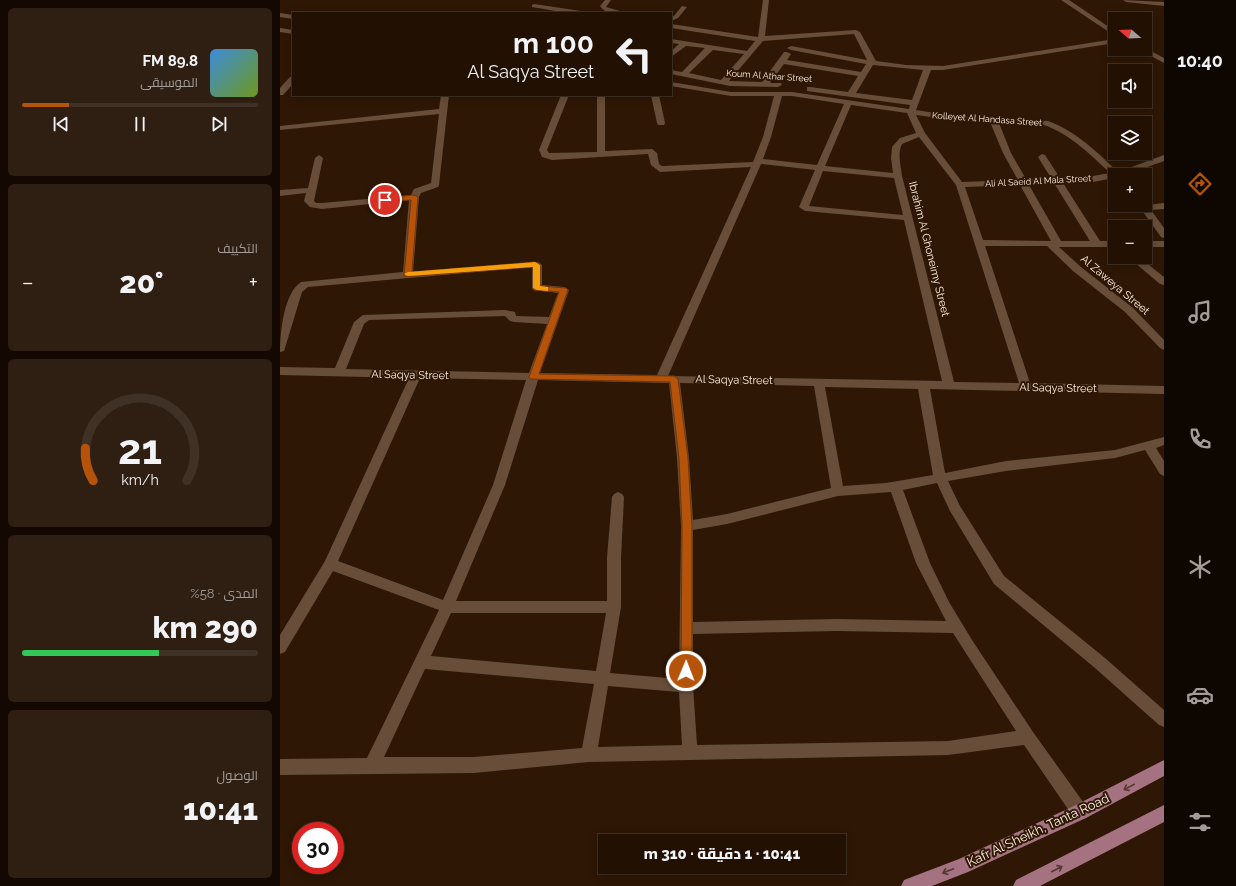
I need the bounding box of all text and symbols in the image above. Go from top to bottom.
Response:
north arrow [1108,12,1152,56]
map controls [1108,12,1152,264]
text: 100 m [513,27,594,60]
icon: left [608,28,660,80]
text: 10:40 [1177,50,1223,71]
text: 89.8 FM [142,52,198,70]
text: Al Saqya Street [467,61,594,82]
button: sound [1108,64,1152,108]
street label: Koum Al Athar Street [726,68,812,84]
text: الموسيقى [140,75,198,90]
street label: Kolleyet Al Handasa Street [932,110,1042,128]
icon: previous [50,113,72,135]
icon: pause [129,113,151,135]
icon: next [208,113,230,135]
button: layers [1108,116,1152,160]
button: + [1108,168,1152,212]
icon: directions [1186,170,1214,198]
street label: Ali Al Saeid Al Mala Street [985,173,1091,189]
street label: Ibrahim Al Ghoneimy Street [906,180,952,318]
pin [368,183,402,217]
icon: arrive [374,189,396,211]
button: − [1108,220,1152,264]
text: التكييف [217,241,258,256]
street label: Al Zaweya Street [1078,252,1152,318]
text: 20° [119,265,163,300]
text: − [22,269,34,295]
text: + [249,269,258,295]
icon: music [1186,298,1214,326]
street label: Al Saqya Street [371,368,449,382]
street label: Al Saqya Street [695,373,773,387]
street label: Al Saqya Street [1019,381,1097,395]
text: 21 [118,425,162,474]
icon: phone [1186,425,1214,453]
text: km/h [121,472,159,488]
icon: climate [1186,553,1214,581]
text: المدى · 58% [190,586,258,601]
text: 290 km [152,610,258,645]
position arrow [665,650,707,692]
icon: car [1186,681,1214,709]
text: الوصول [217,768,258,783]
one-way arrow [1124,783,1136,791]
street label: Kafr Al Sheikh, Tanta Road [964,790,1112,870]
text: 10:41 [183,792,258,827]
icon: filters [1186,808,1214,836]
speed limit sign: 30 [292,822,344,874]
text: 10:41 · 1 دقيقة · 310 m [644,845,800,863]
one-way arrow [1051,864,1063,872]
one-way arrow [943,868,955,876]

